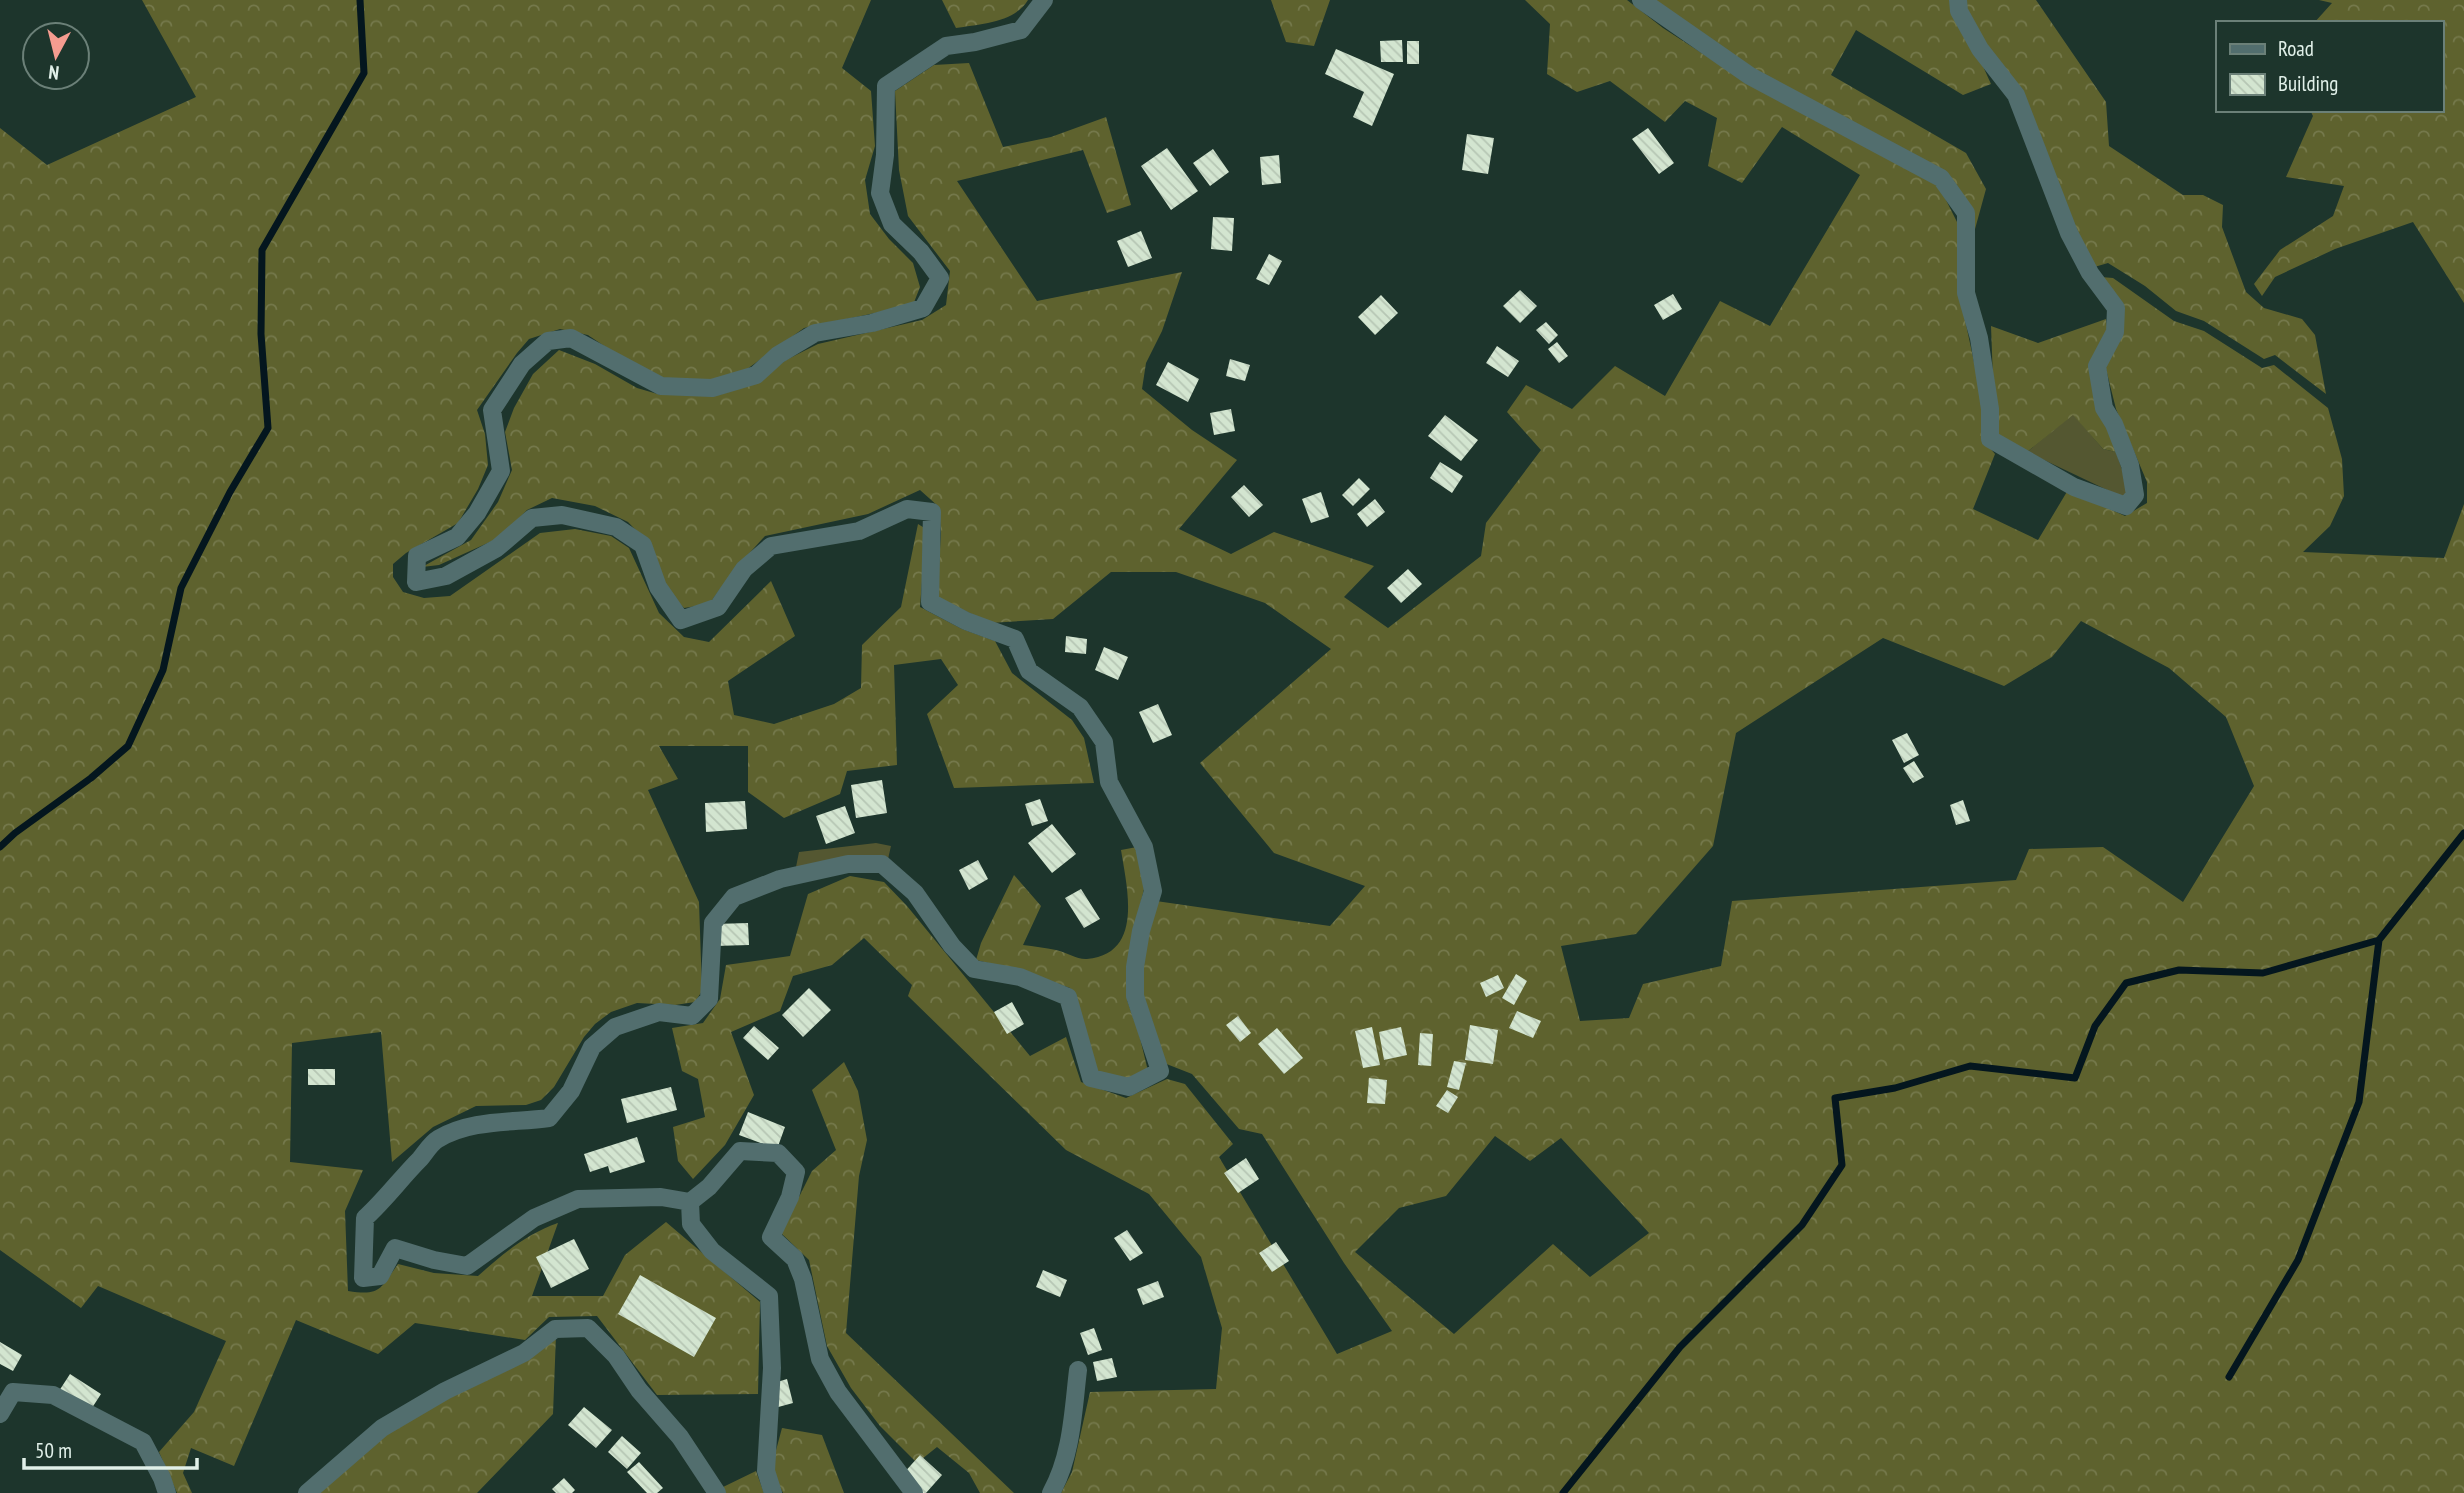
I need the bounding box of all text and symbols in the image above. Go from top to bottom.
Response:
north arrow [21,21,91,91]
legend [2216,21,2443,112]
text: Road [2278,35,2314,62]
text: N [47,60,60,85]
text: Building [2278,70,2338,97]
scale bar [24,1426,198,1470]
text: 50 m [35,1437,72,1464]

